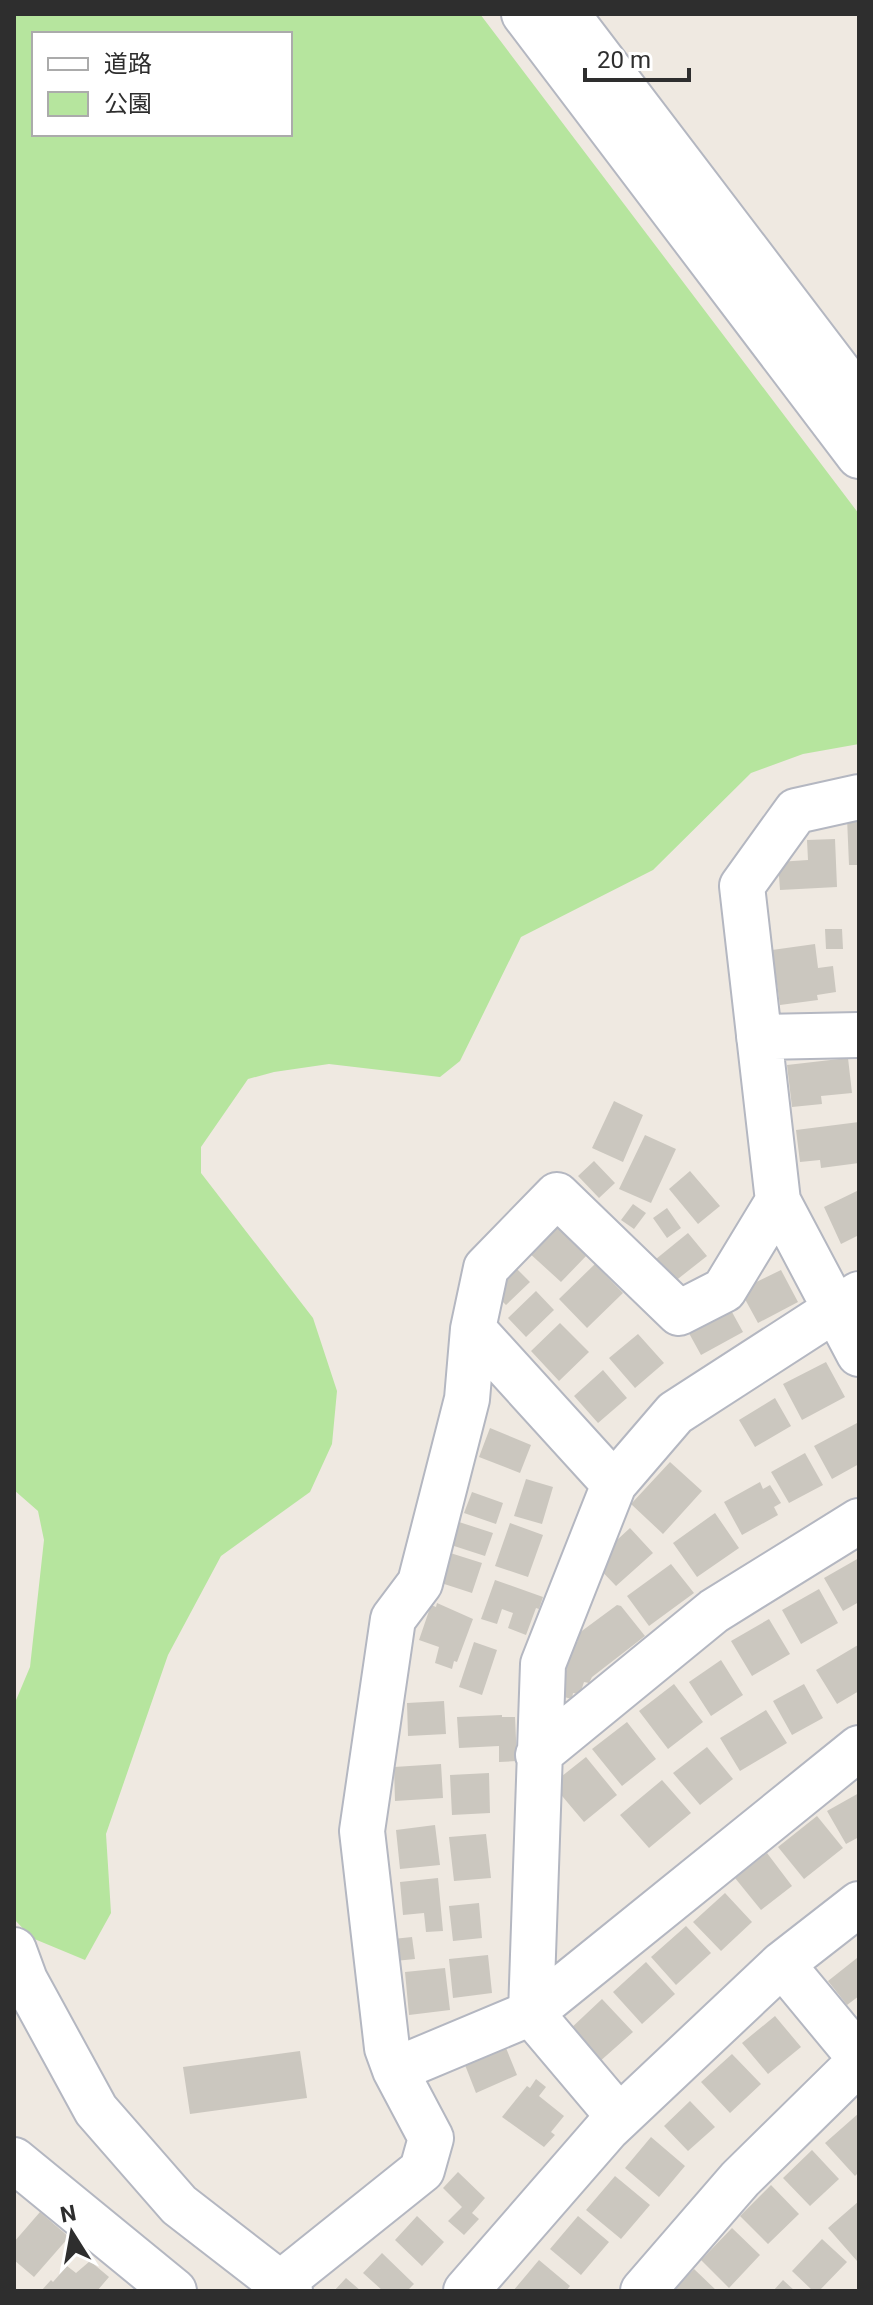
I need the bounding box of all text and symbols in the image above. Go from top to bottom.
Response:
legend [32,32,292,136]
scale bar [585,32,689,82]
text: 20 m [597,46,651,74]
text: 道路 [104,50,152,78]
text: 公園 [104,90,152,118]
north arrow [32,2193,112,2273]
text: N [58,2200,78,2228]

